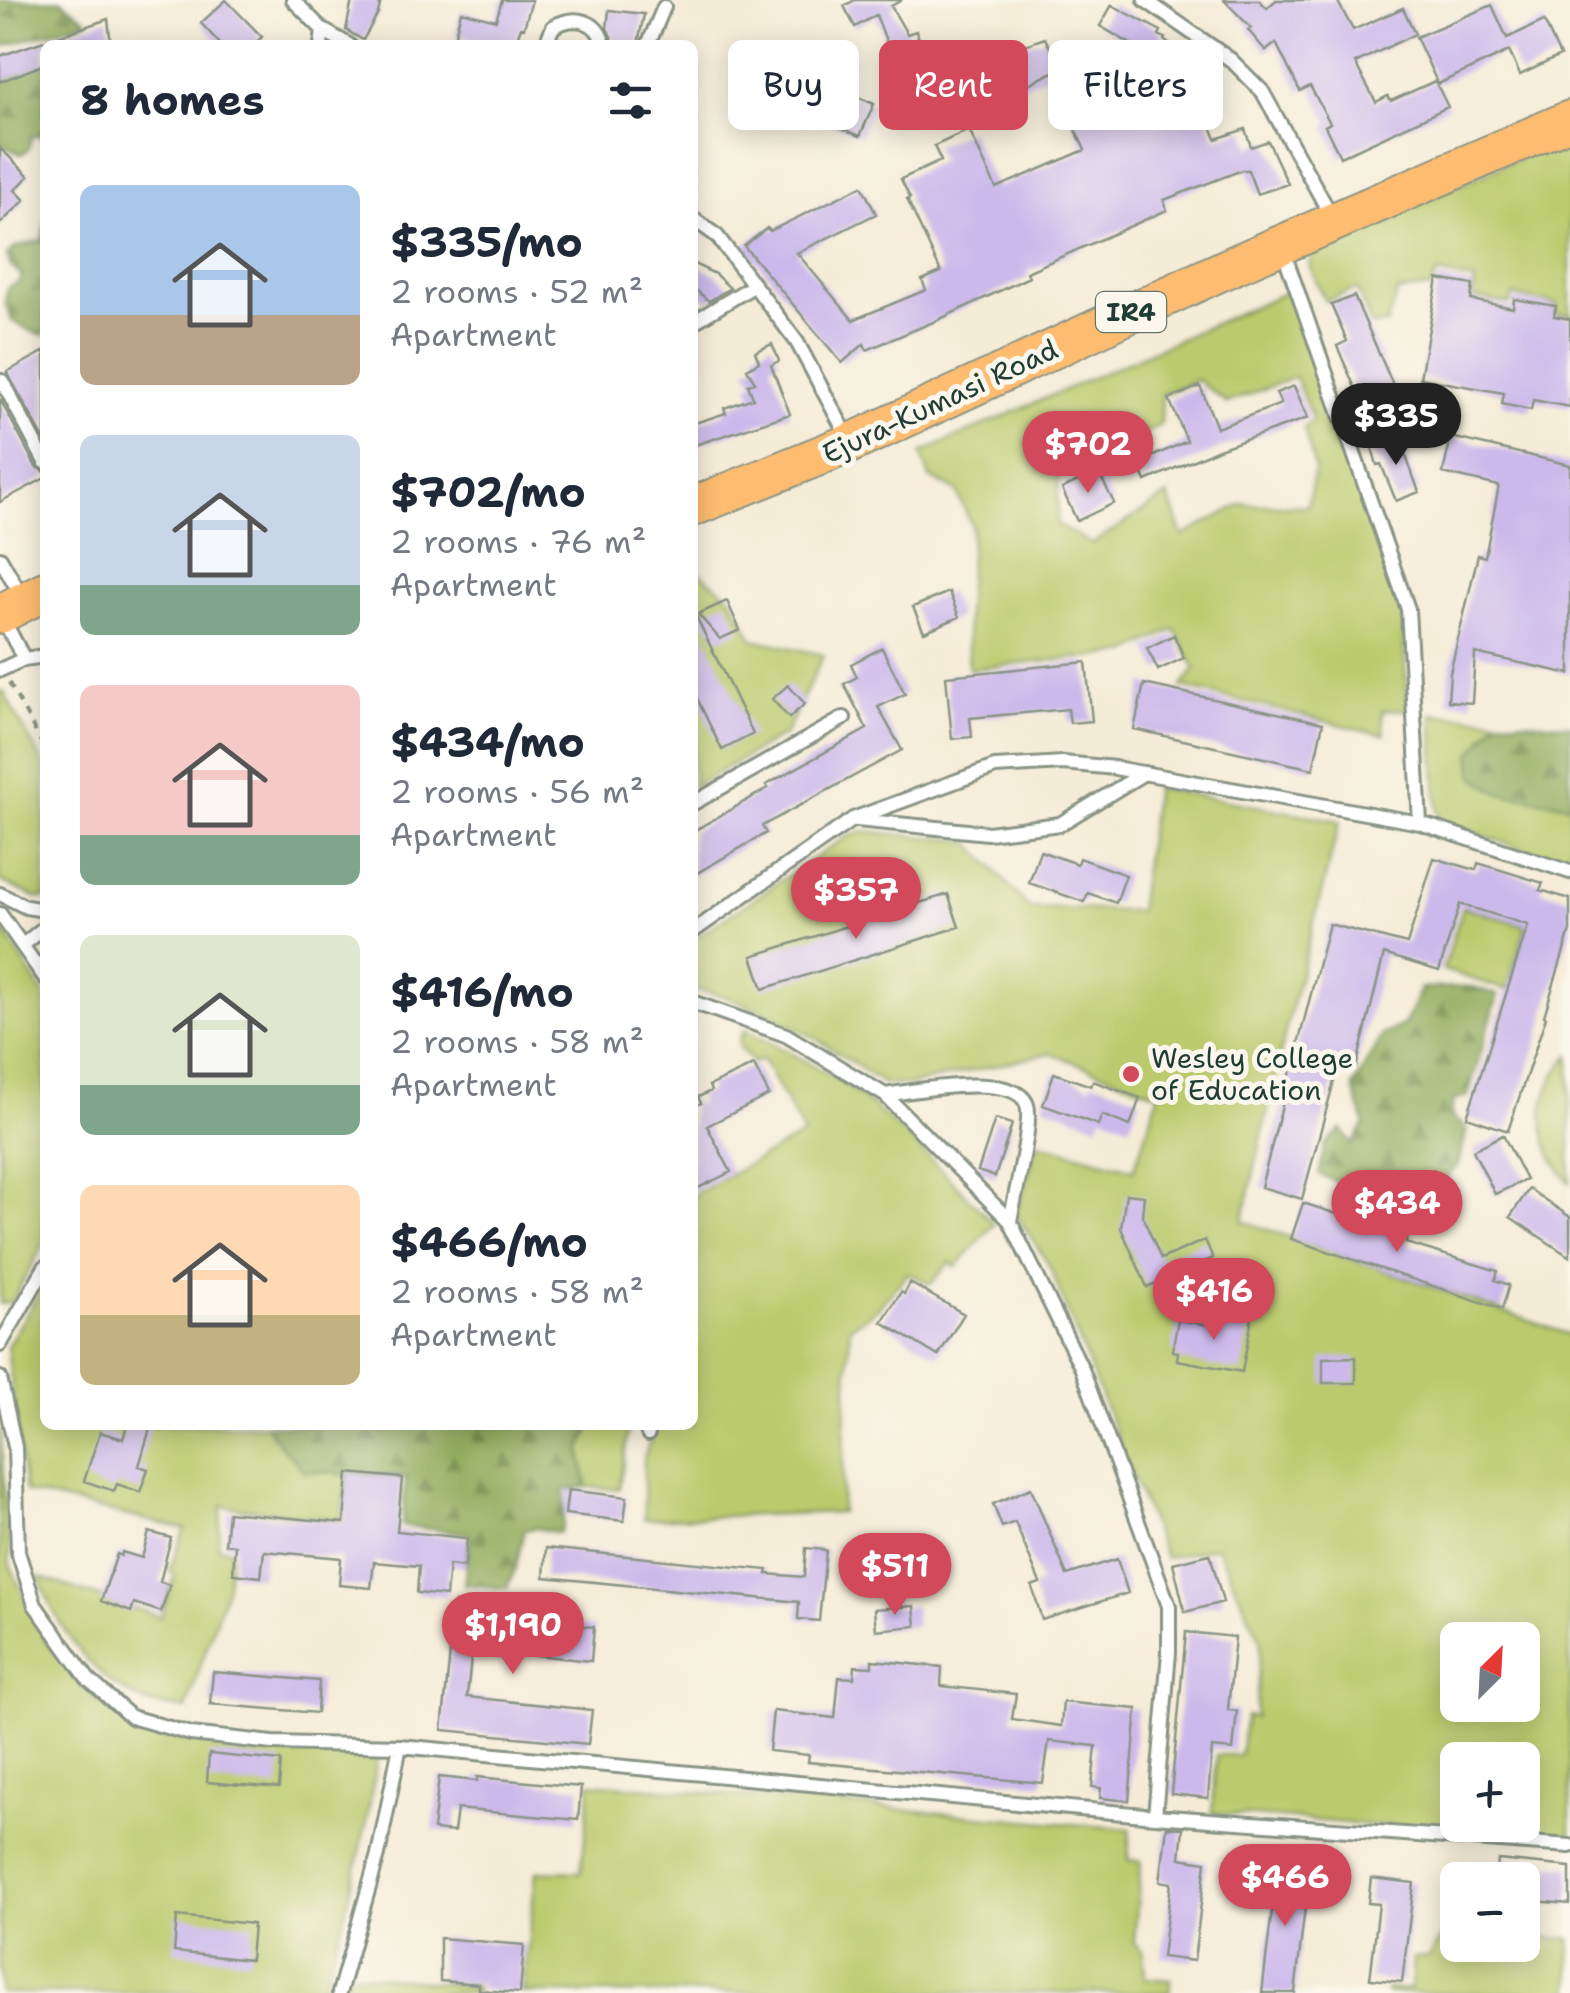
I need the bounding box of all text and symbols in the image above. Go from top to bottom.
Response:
chip: Buy [728,40,859,130]
chip: Rent [879,40,1028,130]
chip: Filters [1048,40,1223,130]
text: 8 homes [80,72,265,128]
icon: filters [603,73,658,128]
text: $335/mo [390,214,583,270]
icon: home [160,225,280,345]
text: 2 rooms · 52 m² [390,270,643,313]
road number: IR4 [1096,292,1166,332]
text: Apartment [390,313,557,356]
street label: Ejura-Kumasi Road [816,330,1064,472]
pin: $335 [1337,383,1455,468]
text: $335 [1353,394,1439,437]
pin: $702 [1029,411,1147,496]
text: $702 [1044,422,1132,465]
text: $702/mo [390,464,586,520]
icon: home [160,475,280,595]
text: 2 rooms · 76 m² [390,520,646,563]
text: Apartment [390,563,557,606]
text: $434/mo [390,714,585,770]
icon: home [160,725,280,845]
text: 2 rooms · 56 m² [390,770,644,813]
text: Apartment [390,813,557,856]
pin: $357 [797,857,915,942]
text: $357 [813,868,899,911]
text: $416/mo [390,964,574,1020]
icon: home [160,975,280,1095]
text: 2 rooms · 58 m² [390,1020,644,1063]
place label: Wesley College of Education [1151,1039,1353,1109]
text: Apartment [390,1063,557,1106]
marker: Wesley College of Education [1120,1063,1142,1085]
pin: $434 [1338,1170,1456,1255]
text: $434 [1353,1181,1441,1224]
text: $466/mo [390,1214,588,1270]
icon: home [160,1225,280,1345]
pin: $416 [1155,1258,1273,1343]
text: $416 [1175,1269,1253,1312]
text: 2 rooms · 58 m² [390,1270,644,1313]
text: Apartment [390,1313,557,1356]
pin: $511 [836,1533,954,1618]
text: $511 [860,1544,930,1587]
pin: $1,190 [432,1592,594,1677]
text: $1,190 [464,1603,562,1646]
north arrow [1440,1622,1540,1722]
map controls [1440,1622,1540,1962]
button: + [1440,1742,1540,1842]
pin: $466 [1226,1844,1344,1929]
text: $466 [1240,1855,1330,1898]
button: − [1440,1862,1540,1962]

